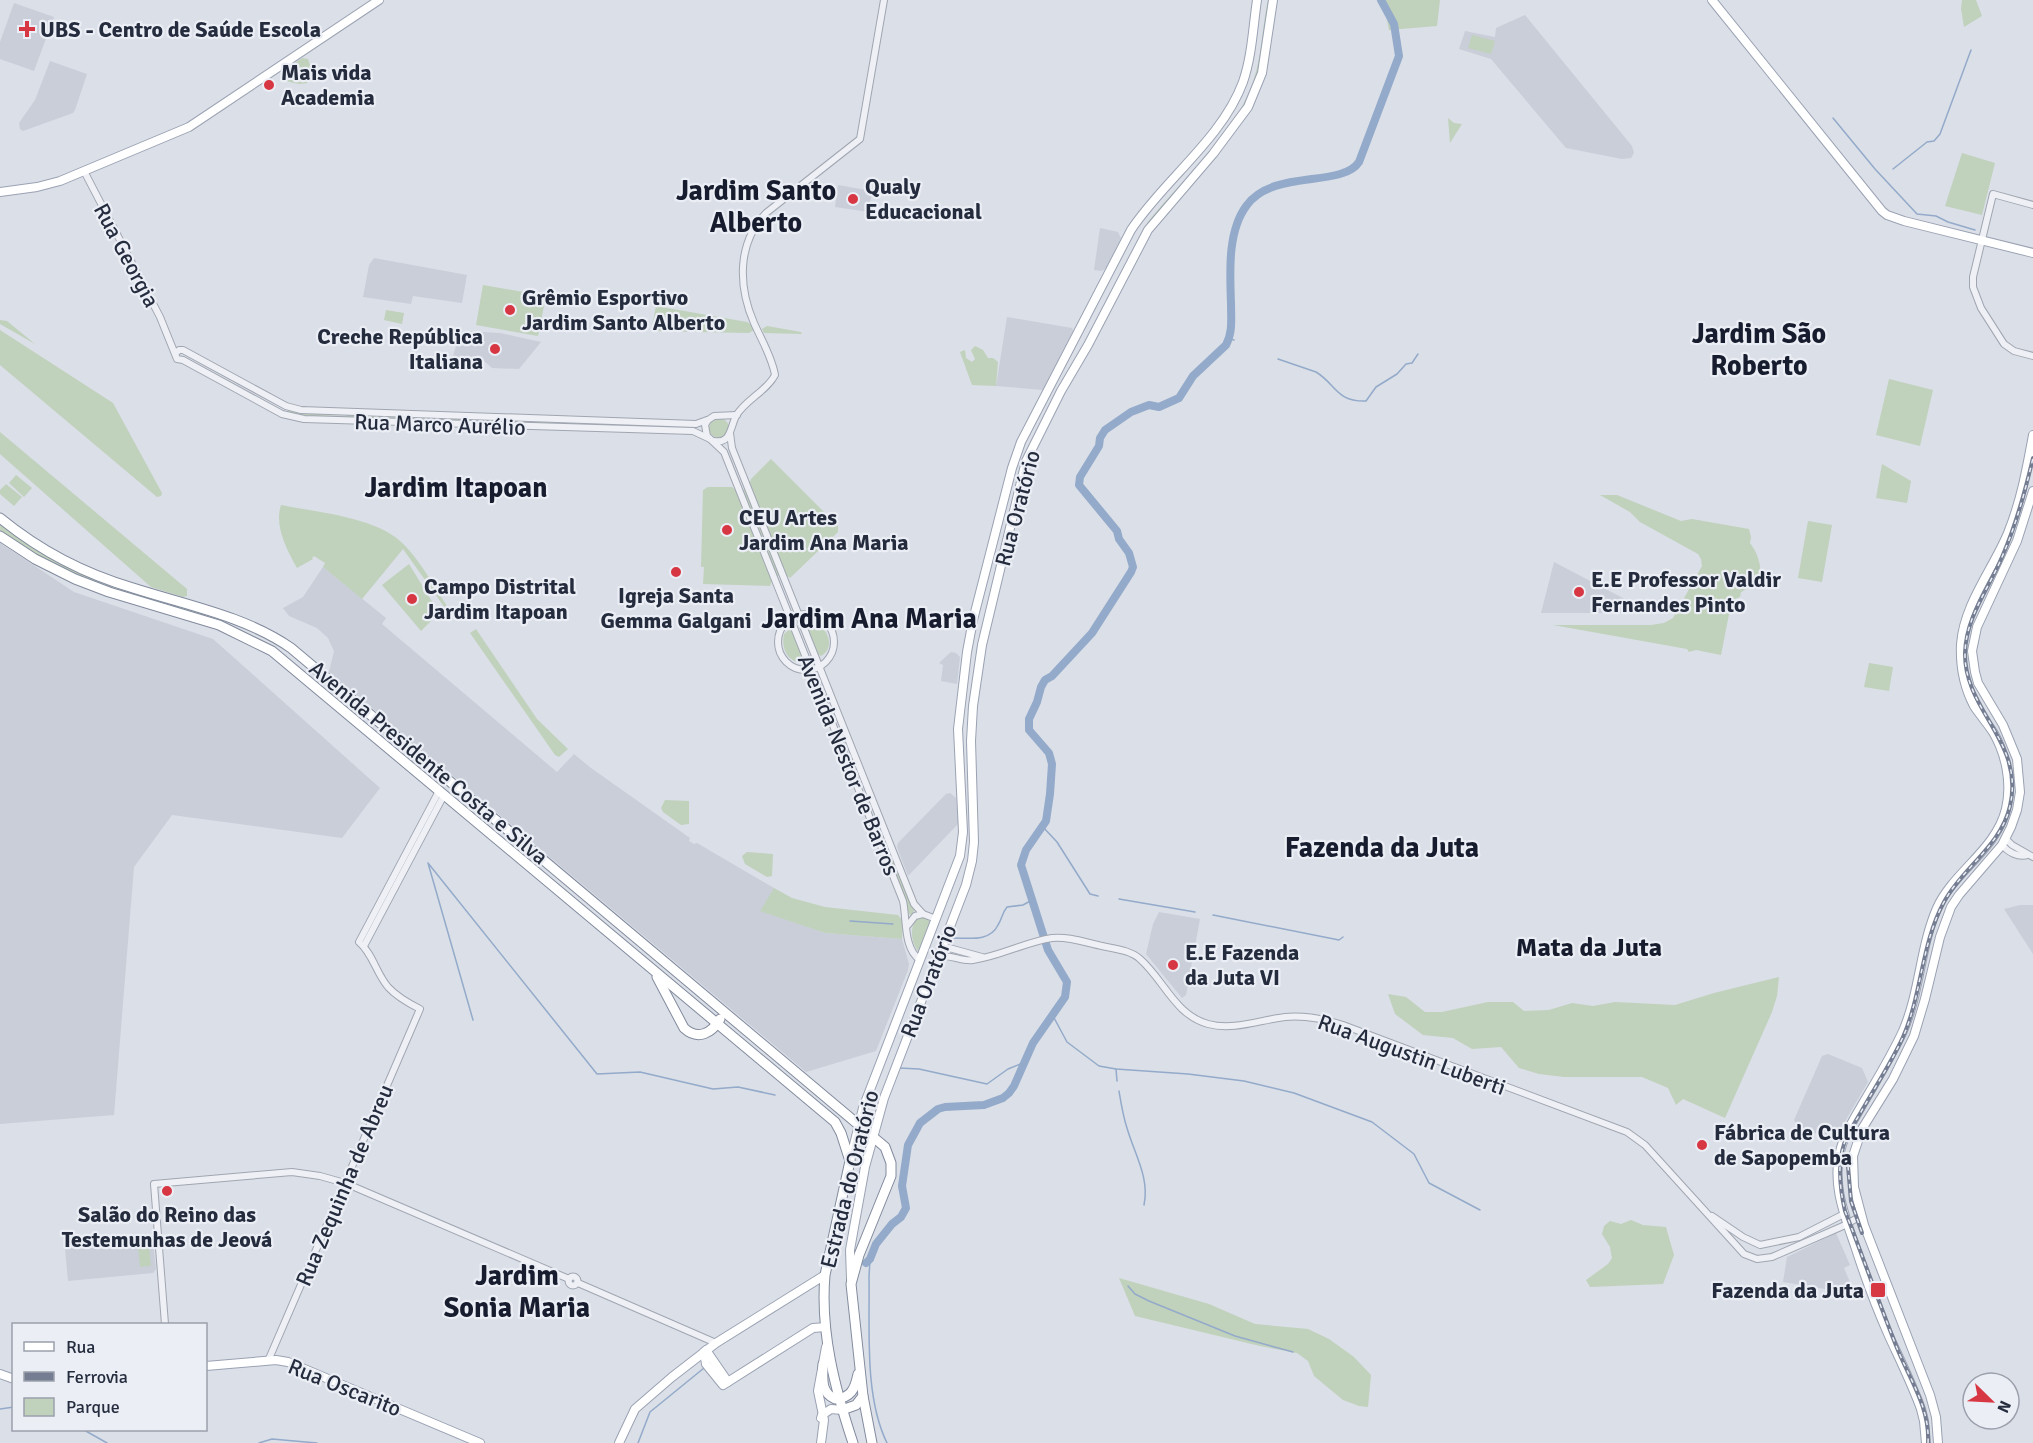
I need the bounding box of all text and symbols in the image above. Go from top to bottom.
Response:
place label: UBS - Centro de Saúde Escola [40,16,321,43]
marker: UBS - Centro de Saúde Escola [18,20,36,38]
place label: Mais vida Academia [281,59,375,111]
marker: Mais vida Academia [262,78,276,92]
place label: Qualy Educacional [865,173,982,225]
district label: Jardim Santo Alberto [676,174,836,240]
marker: Qualy Educacional [846,192,860,206]
street label: Rua Georgia [88,199,165,312]
place label: Grêmio Esportivo Jardim Santo Alberto [522,284,725,336]
marker: Grêmio Esportivo Jardim Santo Alberto [503,303,517,317]
district label: Jardim São Roberto [1692,317,1826,383]
place label: Creche República Italiana [317,323,483,375]
marker: Creche República Italiana [488,342,502,356]
street label: Rua Marco Aurélio [354,408,526,441]
street label: Rua Oratório [989,447,1046,569]
district label: Jardim Itapoan [365,471,548,505]
place label: CEU Artes Jardim Ana Maria [739,504,909,556]
marker: CEU Artes Jardim Ana Maria [720,523,734,537]
marker: Igreja Santa Gemma Galgani [669,565,683,579]
place label: E.E Professor Valdir Fernandes Pinto [1591,566,1781,618]
place label: Campo Distrital Jardim Itapoan [424,573,576,625]
place label: Igreja Santa Gemma Galgani [600,582,752,634]
marker: E.E Professor Valdir Fernandes Pinto [1572,585,1586,599]
marker: Campo Distrital Jardim Itapoan [405,592,419,606]
district label: Jardim Ana Maria [761,602,977,636]
street label: Avenida Nestor de Barros [792,651,905,880]
street label: Avenida Presidente Costa e Silva [304,655,553,870]
district label: Fazenda da Juta [1285,831,1479,865]
street label: Rua Oratório [895,921,962,1042]
district label: Mata da Juta [1516,932,1662,964]
place label: E.E Fazenda da Juta VI [1185,939,1299,991]
marker: E.E Fazenda da Juta VI [1166,958,1180,972]
street label: Rua Augustin Luberti [1314,1008,1509,1101]
street label: Rua Zequinha de Abreu [290,1080,399,1290]
street label: Estrada do Oratório [814,1087,885,1271]
place label: Fábrica de Cultura de Sapopemba [1714,1119,1890,1171]
marker: Fábrica de Cultura de Sapopemba [1695,1138,1709,1152]
marker: Salão do Reino das Testemunhas de Jeová [160,1184,174,1198]
place label: Salão do Reino das Testemunhas de Jeová [62,1201,272,1253]
district label: Jardim Sonia Maria [444,1259,590,1325]
place label: Fazenda da Juta [1711,1277,1864,1304]
marker: Fazenda da Juta [1869,1281,1887,1299]
legend [12,1323,207,1431]
text: Rua [66,1336,95,1358]
street label: Rua Oscarito [284,1353,405,1422]
text: Ferrovia [66,1366,128,1388]
north arrow [1961,1371,2021,1431]
text: Parque [66,1396,120,1418]
text: N [1992,1398,2015,1416]

